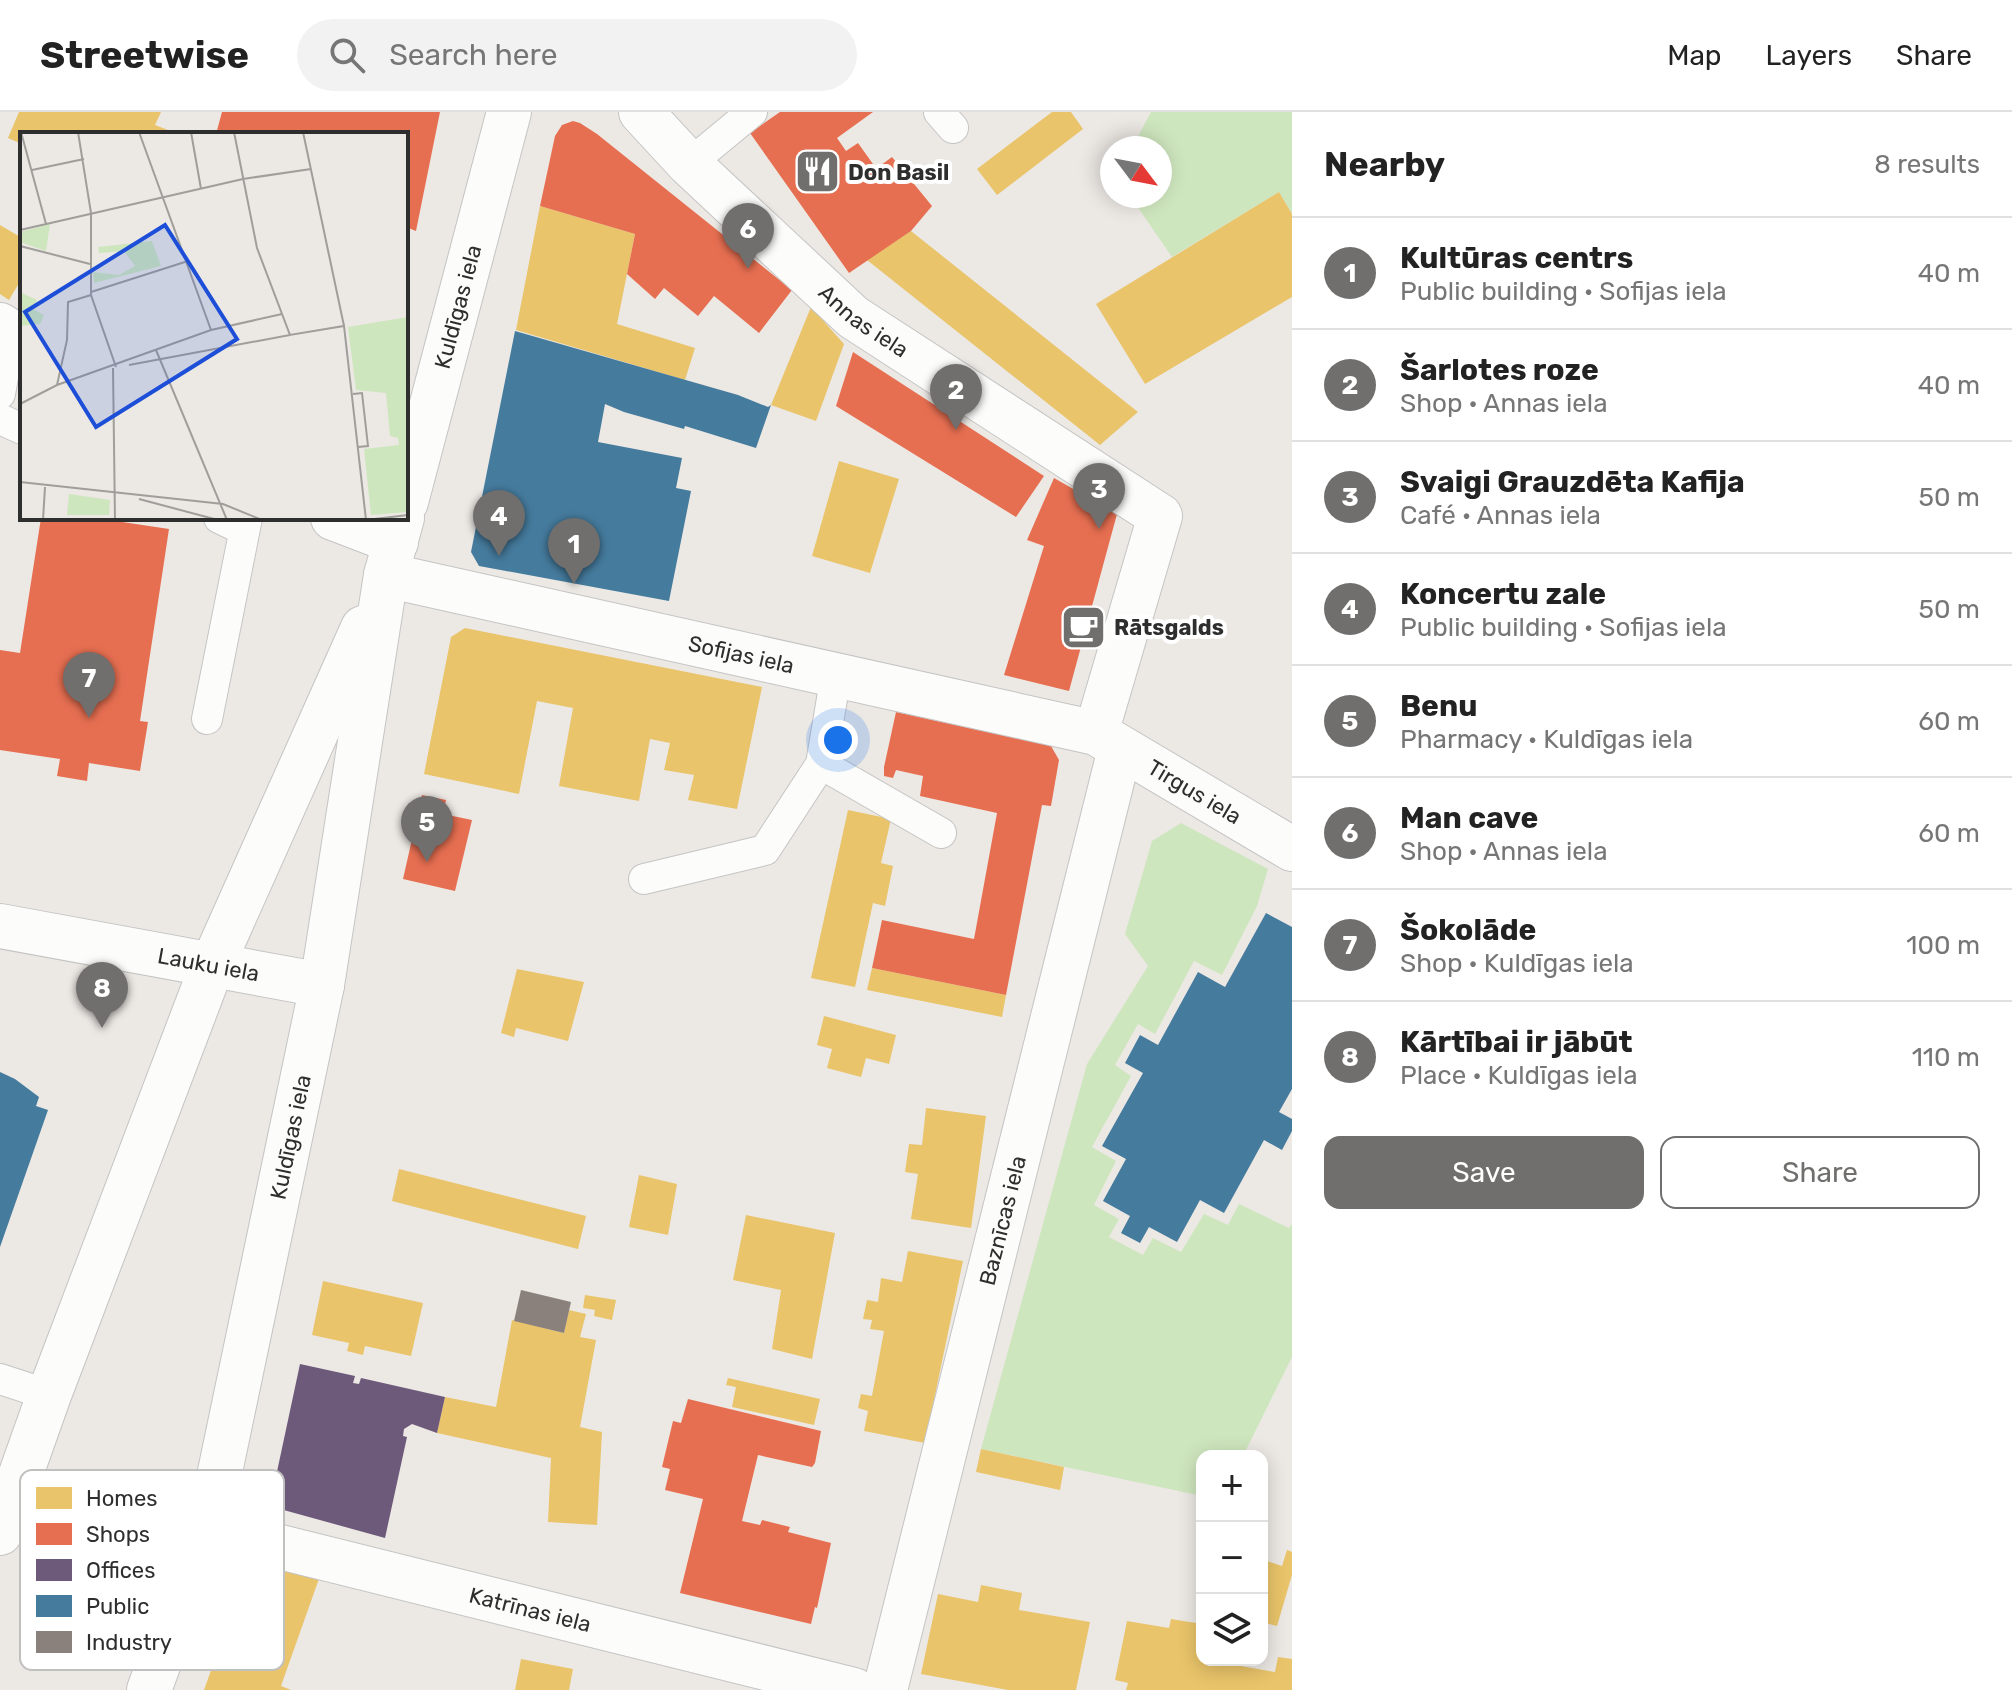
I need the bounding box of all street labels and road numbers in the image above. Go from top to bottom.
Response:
street label: Kuldīgas iela [428,242,487,372]
street label: Annas iela [813,279,914,363]
street label: Sofijas iela [686,629,797,679]
street label: Tirgus iela [1143,753,1246,830]
street label: Lauku iela [155,942,262,987]
street label: Kuldīgas iela [264,1072,316,1202]
street label: Baznīcas iela [973,1153,1031,1288]
street label: Katrīnas iela [466,1581,594,1637]

